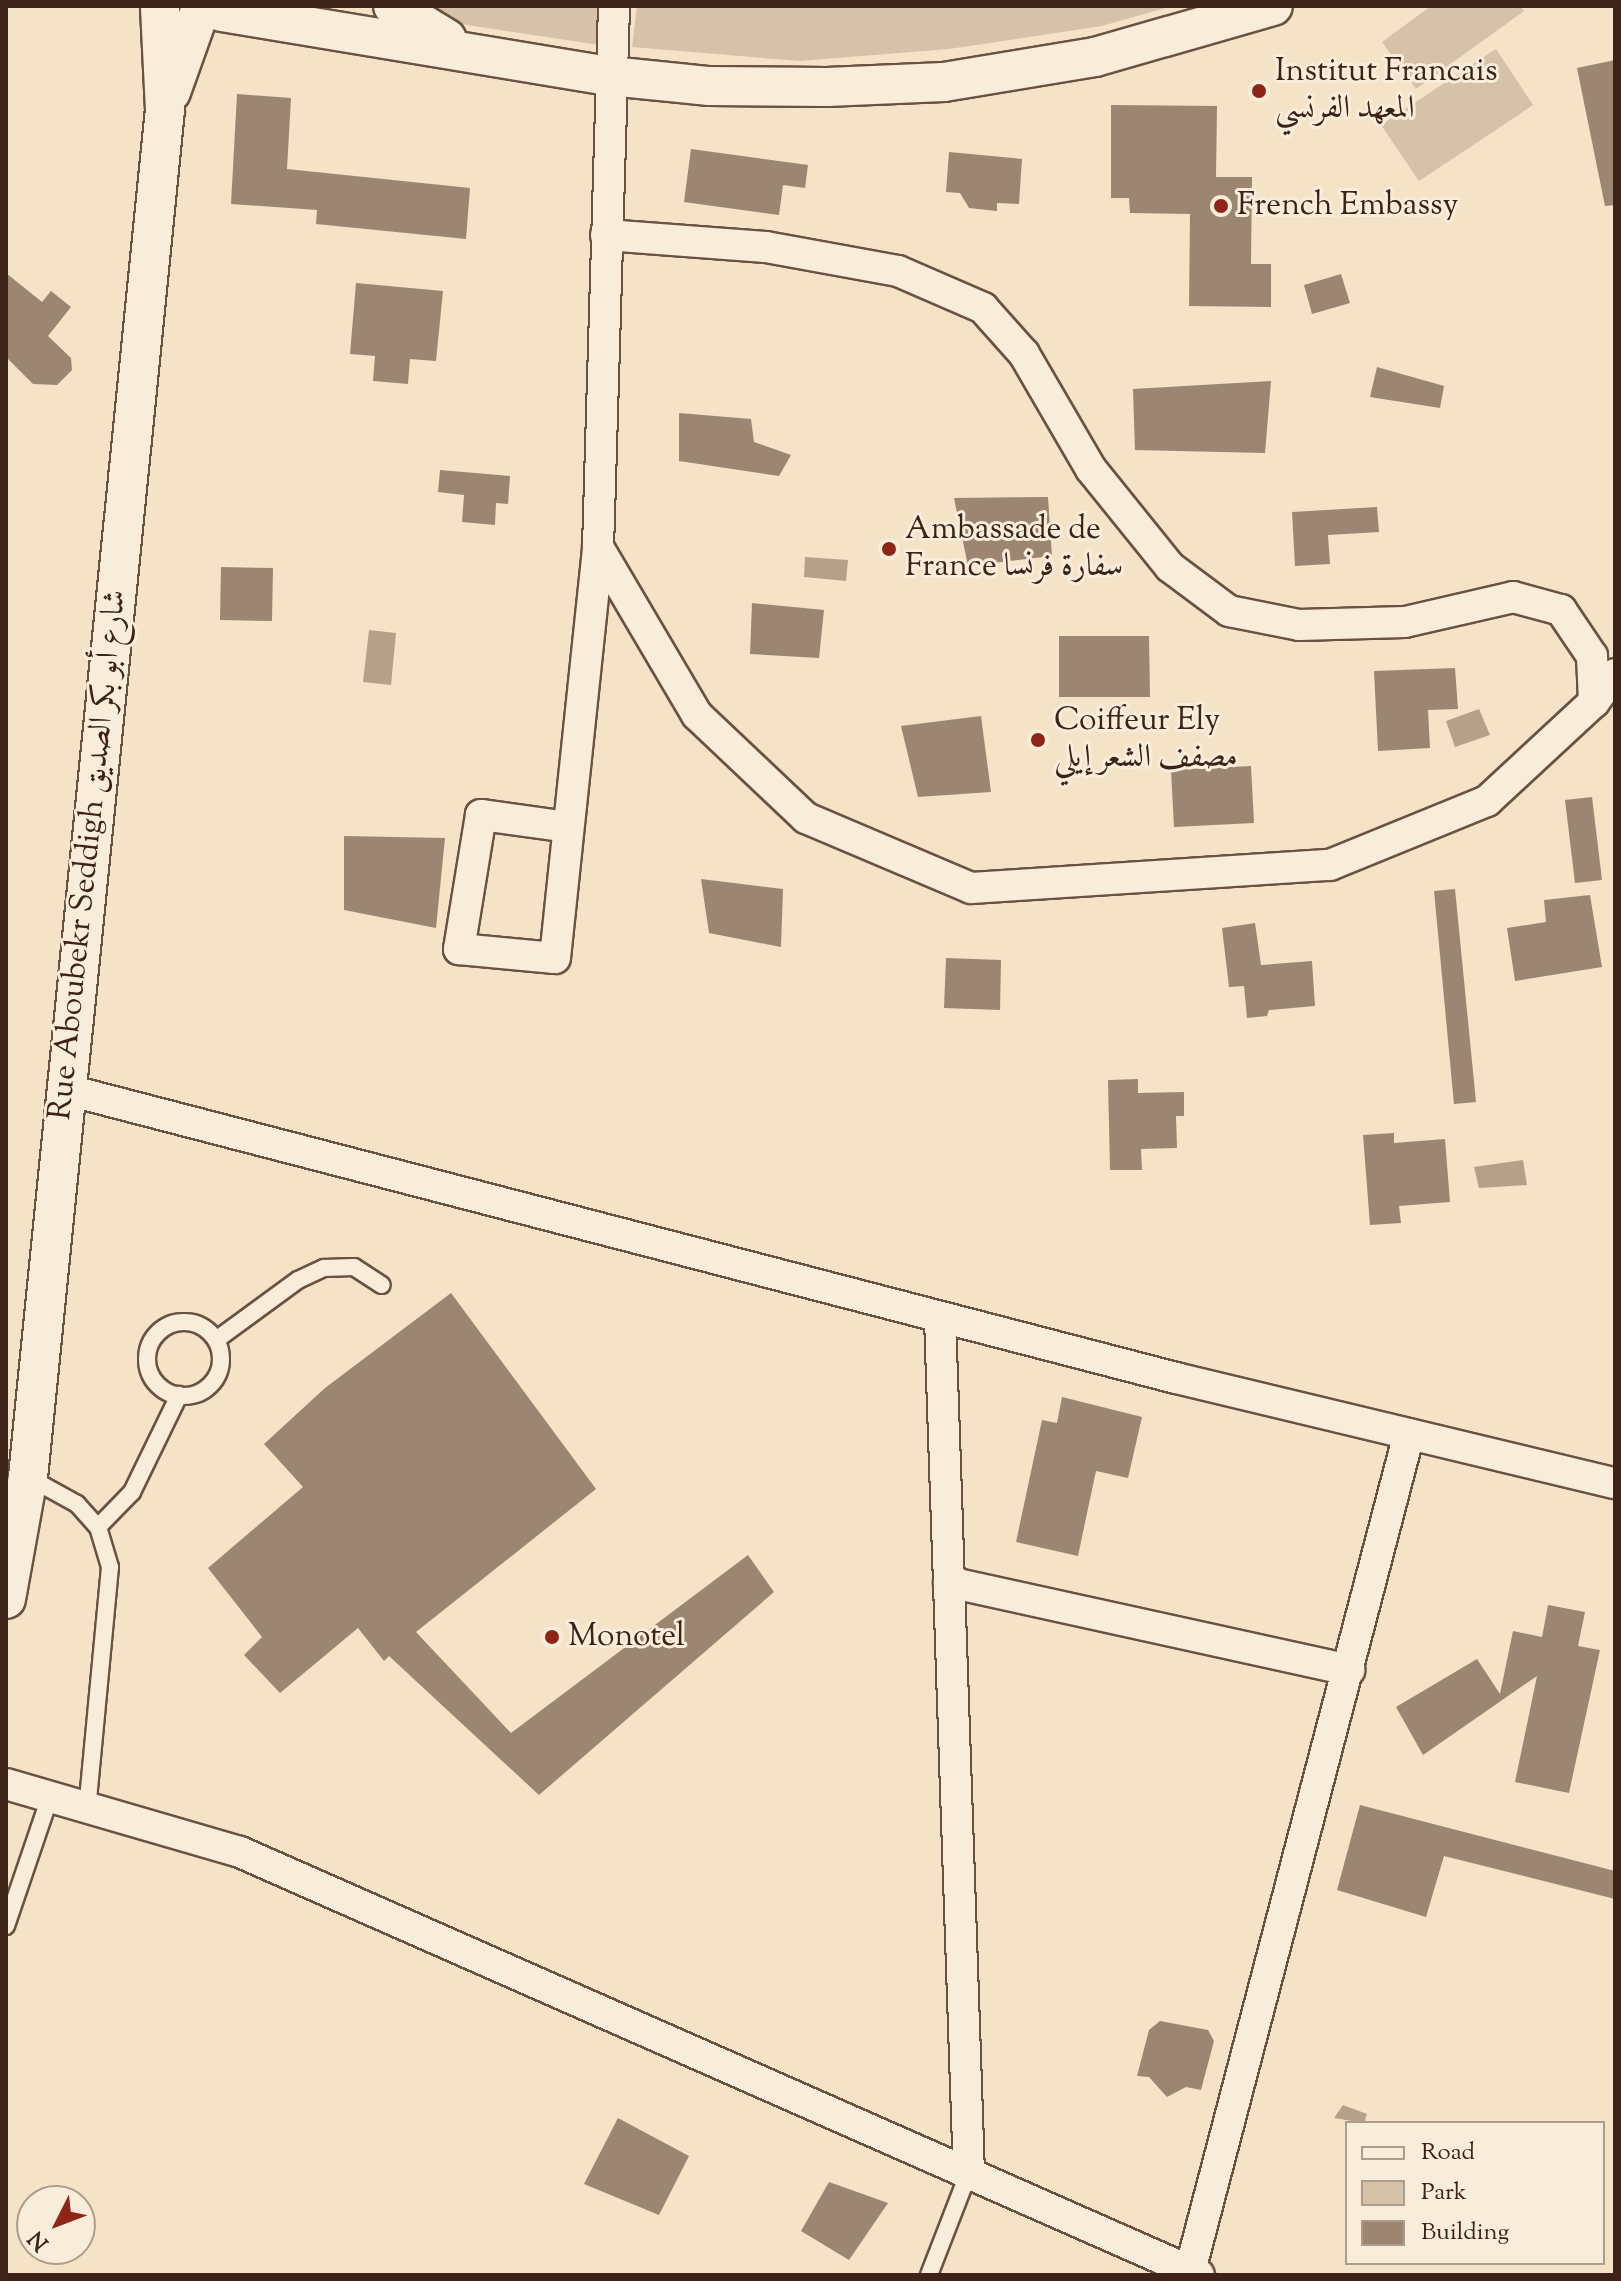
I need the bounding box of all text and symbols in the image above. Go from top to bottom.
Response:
place label: Institut Francais المعهد الفرنسي [1275,54,1497,129]
marker: Institut Francais المعهد الفرنسي [1250,82,1268,100]
place label: French Embassy [1237,187,1458,225]
marker: French Embassy [1212,197,1230,215]
place label: Ambassade de France سفارة فرنسا [905,512,1123,587]
marker: Ambassade de France سفارة فرنسا [880,540,898,558]
street label: Rue Aboubekr Seddigh شارع أبو بكر الصديق [42,588,136,1122]
place label: Coiffeur Ely مصفف الشعر إيلي [1054,703,1238,778]
marker: Coiffeur Ely مصفف الشعر إيلي [1029,731,1047,749]
place label: Monotel [568,1618,685,1656]
marker: Monotel [543,1628,561,1646]
legend [1345,2121,1605,2265]
text: Road [1421,2136,1475,2170]
text: Park [1421,2176,1467,2210]
north arrow [16,2185,96,2265]
text: Building [1421,2216,1509,2250]
text: N [22,2222,57,2257]

